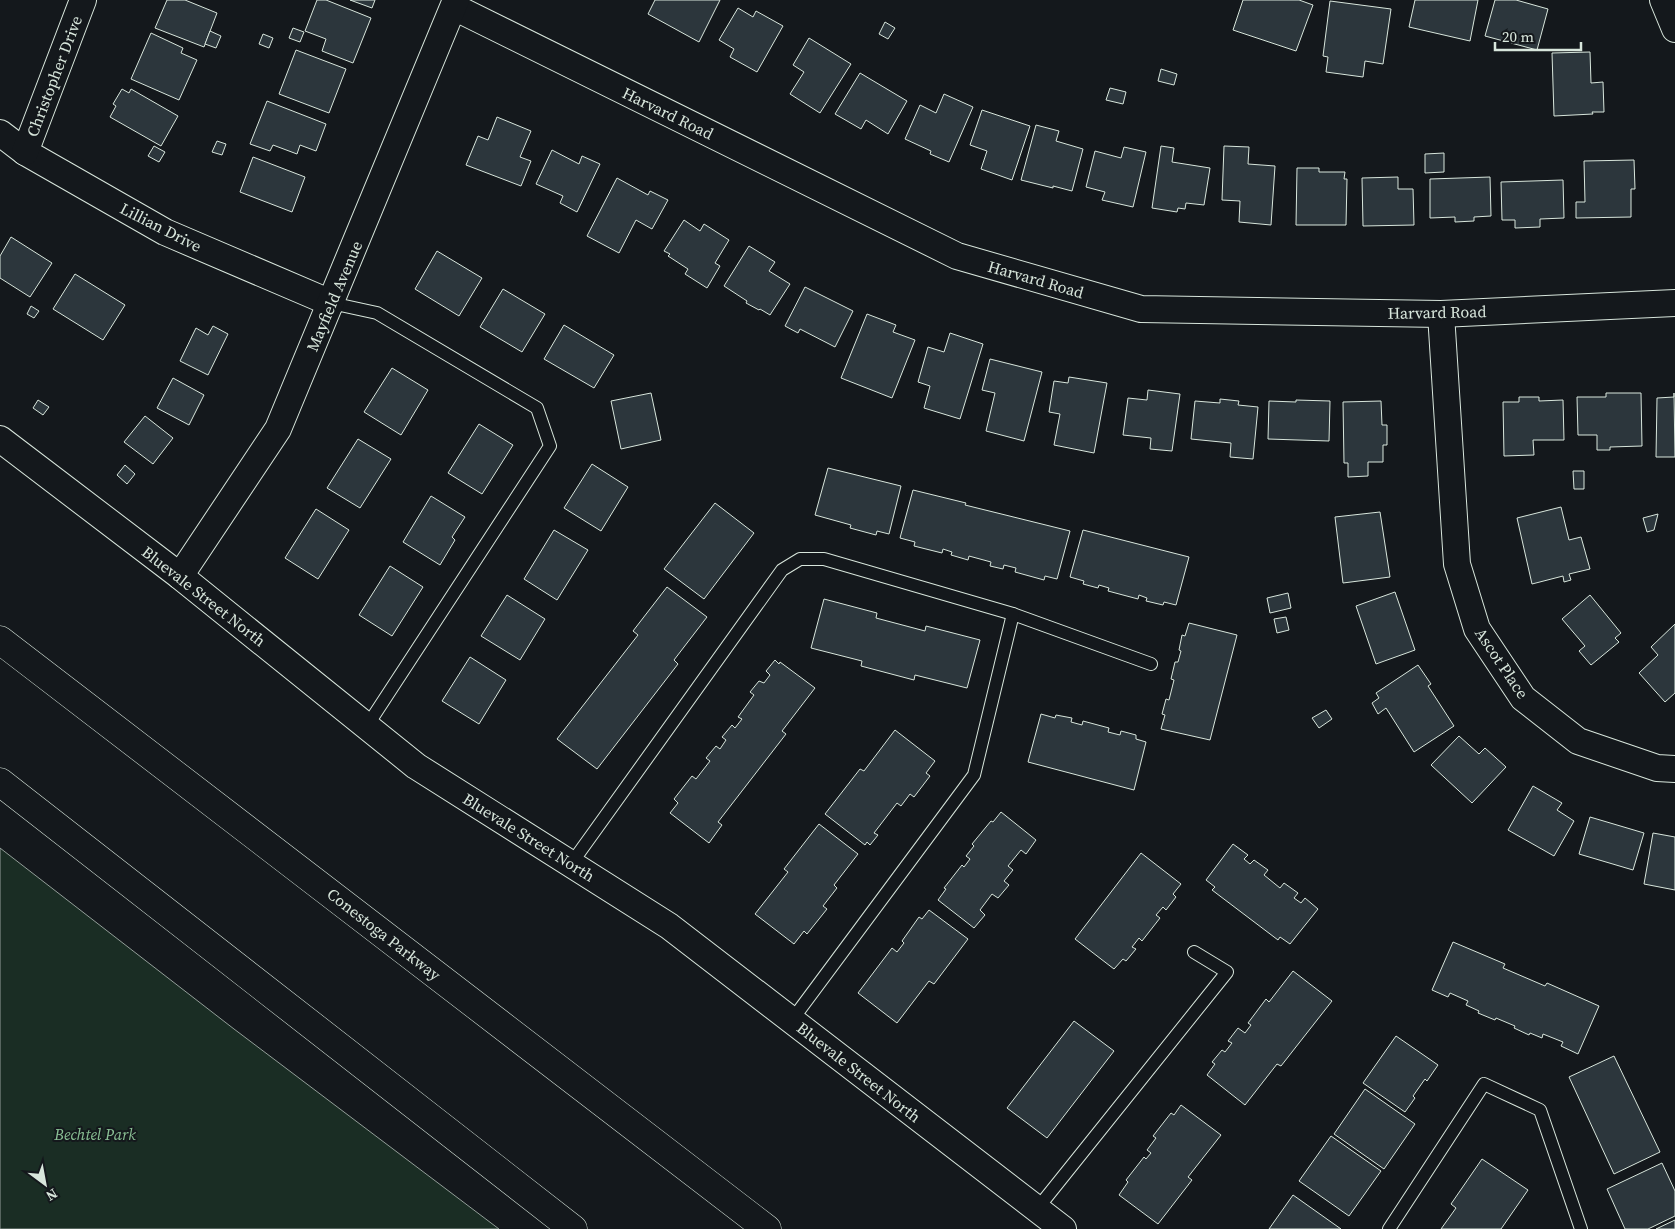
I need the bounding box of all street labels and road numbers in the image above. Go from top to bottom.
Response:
street label: Christopher Drive [21,12,87,140]
street label: Harvard Road [619,81,717,145]
street label: Lillian Drive [116,197,206,257]
street label: Mayfield Avenue [301,237,367,355]
street label: Harvard Road [985,255,1087,303]
street label: Harvard Road [1387,300,1487,324]
street label: Bluevale Street North [137,541,271,652]
street label: Ascot Place [1470,623,1534,703]
street label: Bluevale Street North [459,787,599,887]
street label: Conestoga Parkway [323,883,446,986]
street label: Bluevale Street North [792,1017,926,1128]

